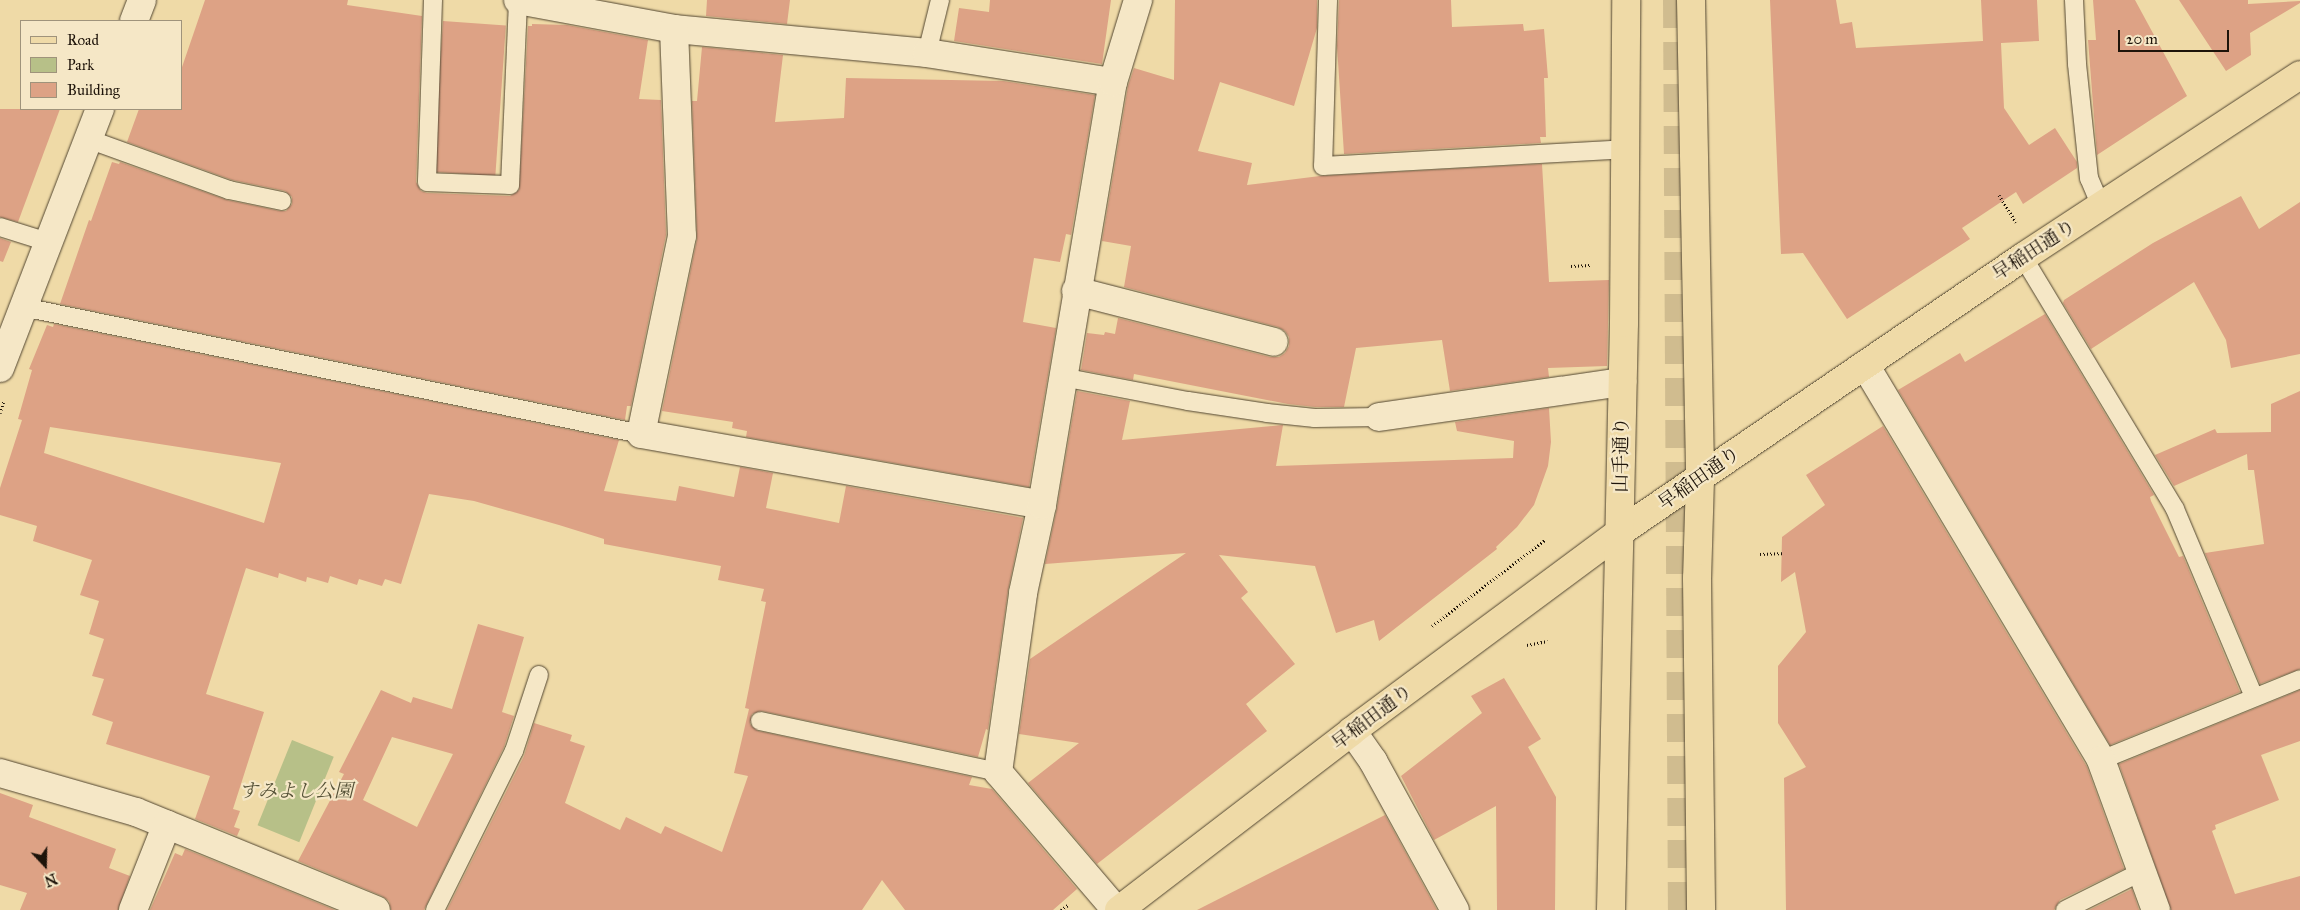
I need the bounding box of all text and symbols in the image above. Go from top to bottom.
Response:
legend [20,20,182,110]
scale bar [2120,20,2231,52]
text: 20 m [2126,30,2158,48]
text: Road [67,31,99,49]
text: Park [67,56,94,74]
text: Building [67,81,120,99]
street label: 早稲田通り [1988,215,2080,285]
street label: 山手通り [1609,417,1633,493]
street label: 早稲田通り [1654,441,1744,515]
street label: 早稲田通り [1327,679,1417,755]
park label: すみよし公園 [239,780,353,802]
north arrow [20,840,70,890]
text: N [42,869,59,890]

